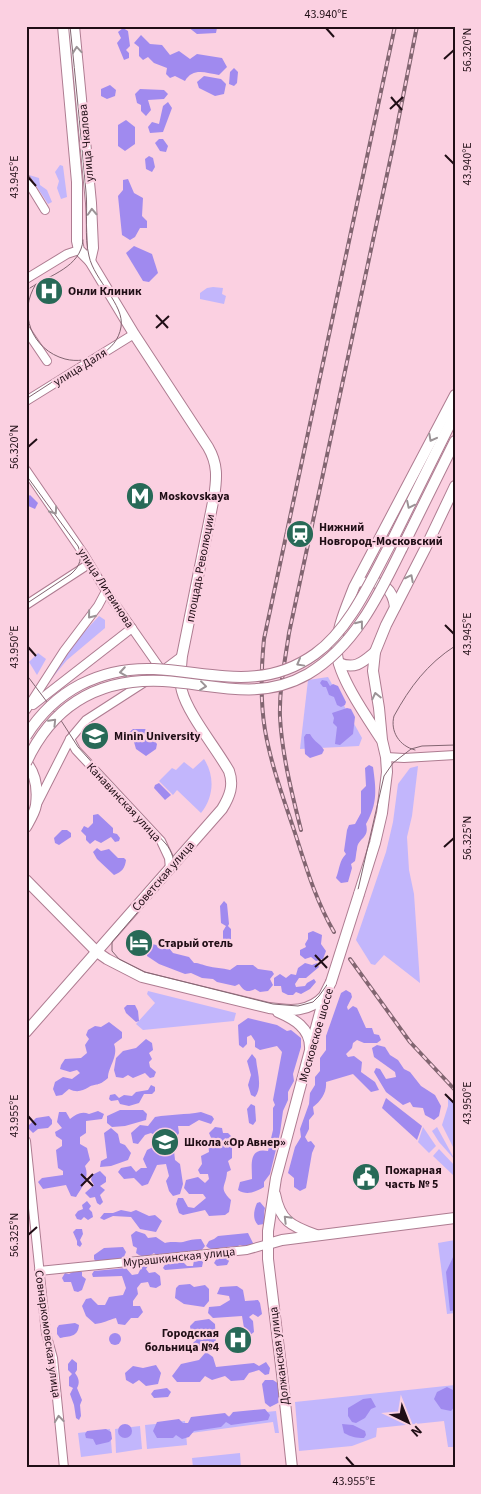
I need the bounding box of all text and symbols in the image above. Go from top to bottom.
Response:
text: 43.940°E [304,6,348,23]
text: 56.320°N [459,28,476,72]
one-way arrow [72,46,83,54]
street label: улица Чкалова [75,103,98,183]
text: 43.940°E [459,142,476,186]
text: 43.945°E [6,155,23,199]
one-way arrow [86,208,97,216]
hospital icon: Онли Клиник [34,276,64,306]
place label: Онли Клиник [68,283,142,300]
street label: улица Даля [50,344,110,391]
text: 56.320°N [6,425,23,469]
one-way arrow [428,433,438,442]
metro station icon: Moskovskaya [125,481,155,511]
place label: Moskovskaya [159,488,230,505]
one-way arrow [406,500,416,509]
one-way arrow [48,505,57,514]
street label: площадь Революции [182,512,219,624]
station icon: Нижний Новгород-Московский [285,519,315,549]
place label: Нижний Новгород-Московский [319,519,443,550]
street label: улица Литвинова [73,545,138,631]
one-way arrow [404,574,414,583]
one-way arrow [89,609,97,618]
text: 43.945°E [459,612,476,656]
one-way arrow [354,621,363,630]
text: 43.950°E [6,625,23,669]
one-way arrow [296,657,305,667]
one-way arrow [119,666,127,676]
one-way arrow [199,680,207,691]
one-way arrow [372,692,382,701]
one-way arrow [47,719,56,728]
school or university icon: Minin University [80,721,110,751]
place label: Minin University [114,728,201,745]
street label: Канавинская улица [82,759,165,846]
text: 56.325°N [459,816,476,860]
street label: Советская улица [128,838,199,915]
hotel icon: Старый отель [124,928,154,958]
place label: Старый отель [158,935,233,952]
street label: Московское шоссе [295,986,338,1084]
text: 43.950°E [459,1081,476,1125]
text: 43.955°E [6,1094,23,1138]
school or university icon: Школа «Ор Авнер» [150,1127,180,1157]
place label: Школа «Ор Авнер» [184,1134,286,1151]
public building icon: Пожарная часть № 5 [351,1162,381,1192]
place label: Пожарная часть № 5 [385,1162,442,1193]
text: 56.325°N [6,1213,23,1257]
one-way arrow [284,1216,293,1225]
street label: Мурашкинская улица [122,1243,236,1272]
street label: Совнаркомовская улица [30,1269,65,1399]
street label: Должанская улица [265,1306,294,1406]
place label: Городская больница №4 [145,1325,220,1356]
hospital icon: Городская больница №4 [223,1325,253,1355]
north arrow [384,1396,434,1446]
one-way arrow [54,1415,65,1423]
text: N [406,1420,426,1441]
text: 43.955°E [332,1473,376,1490]

